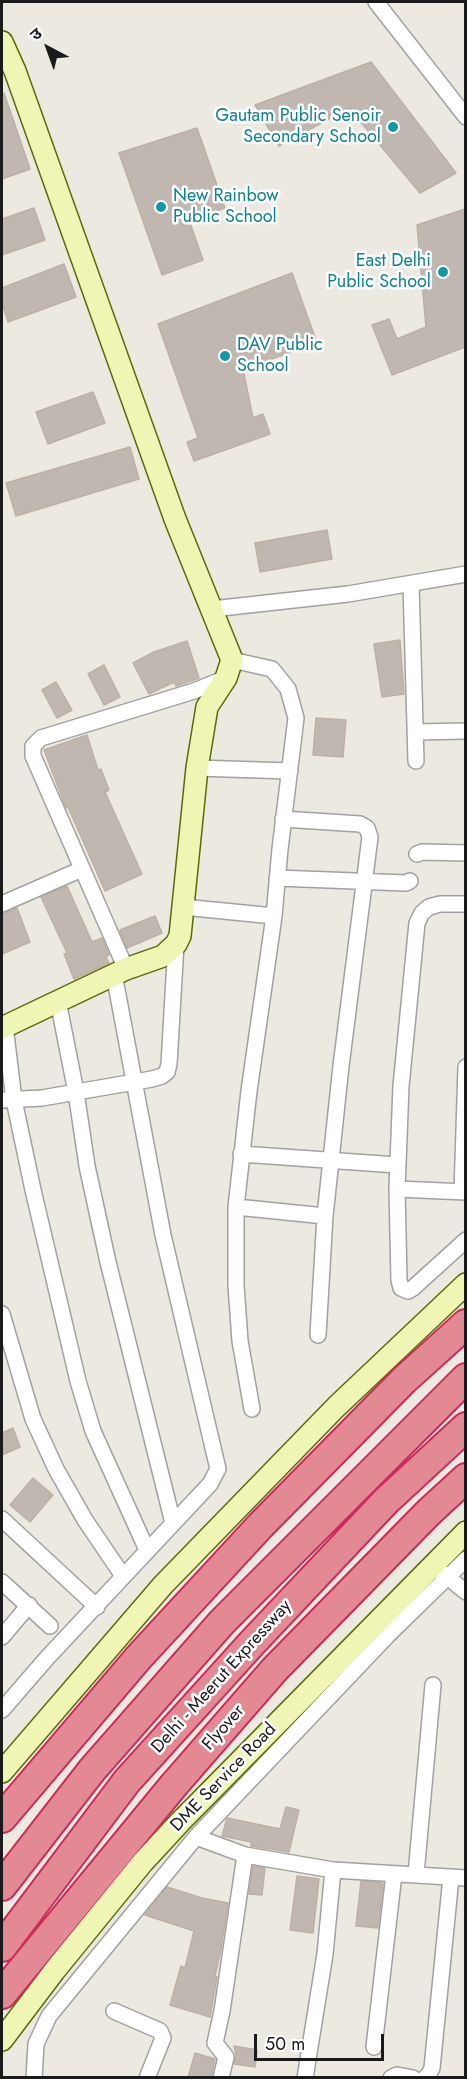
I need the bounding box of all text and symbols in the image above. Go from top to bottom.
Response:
north arrow [18,18,78,78]
text: उ [25,22,47,46]
place label: Gautam Public Senoir Secondary School [215,106,381,148]
marker: Gautam Public Senoir Secondary School [386,120,400,134]
place label: New Rainbow Public School [173,186,279,228]
marker: New Rainbow Public School [154,200,168,214]
place label: East Delhi Public School [327,251,431,294]
marker: East Delhi Public School [436,265,450,279]
place label: DAV Public School [237,335,323,378]
marker: DAV Public School [218,349,232,363]
street label: Delhi - Meerut Expressway [147,1596,297,1758]
street label: Flyover [198,1701,250,1755]
street label: DME Service Road [167,1719,281,1837]
scale bar [257,2022,388,2060]
text: 50 m [265,2031,305,2057]

